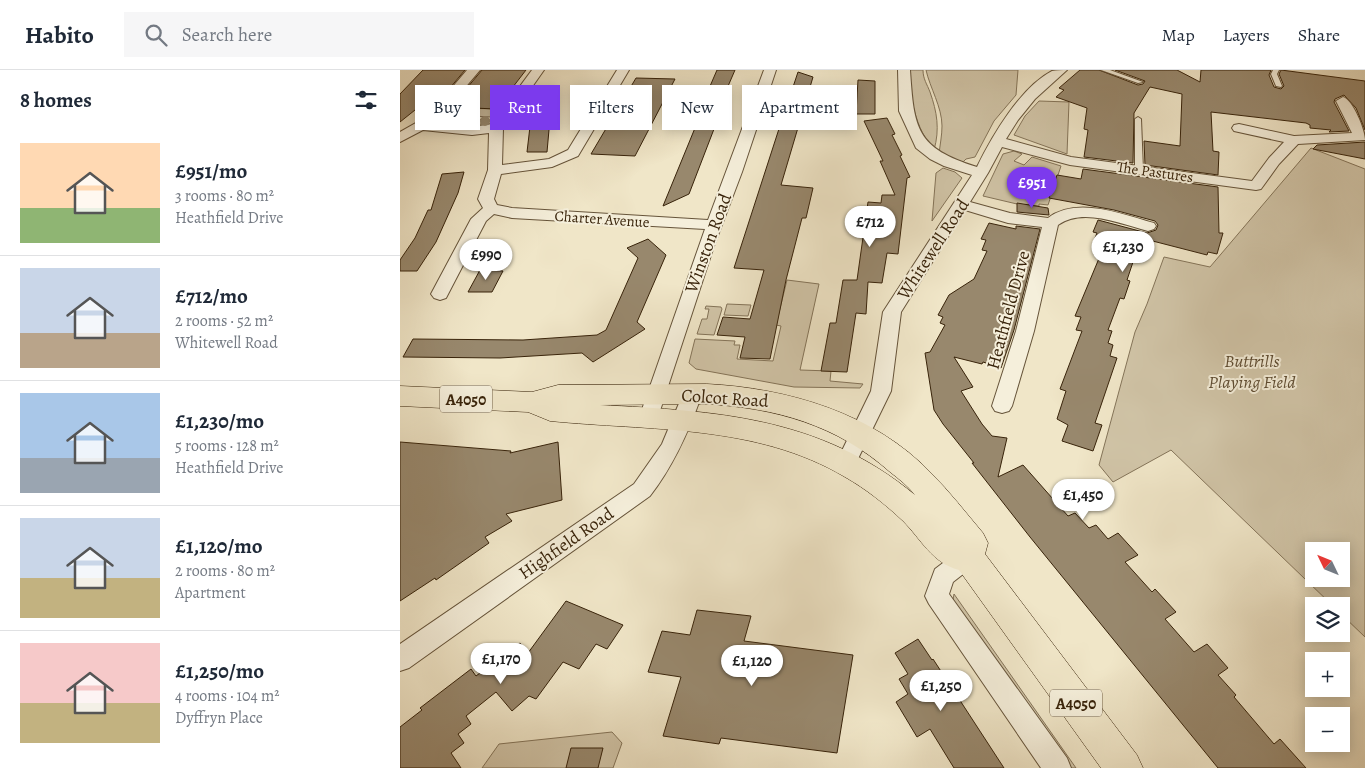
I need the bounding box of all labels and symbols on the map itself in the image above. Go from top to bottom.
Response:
street label: The Pastures [1116,157,1194,187]
pin: £951 [1002,166,1062,209]
street label: Winston Road [679,190,737,297]
street label: Whitewell Road [891,194,975,305]
street label: Charter Avenue [554,206,650,232]
pin: £712 [840,206,900,248]
pin: £1,230 [1082,230,1164,273]
pin: £990 [456,238,516,281]
street label: Heathfield Drive [981,248,1035,372]
park label: Buttrills Playing Field [1208,349,1296,394]
street label: Colcot Road [680,383,770,413]
road number: A4050 [440,386,492,412]
pin: £1,450 [1042,478,1124,521]
street label: Highfield Road [514,501,619,585]
north arrow [1305,542,1350,588]
pin: £1,170 [460,642,542,685]
pin: £1,120 [711,644,793,687]
pin: £1,250 [900,670,982,712]
road number: A4050 [1050,690,1102,716]

